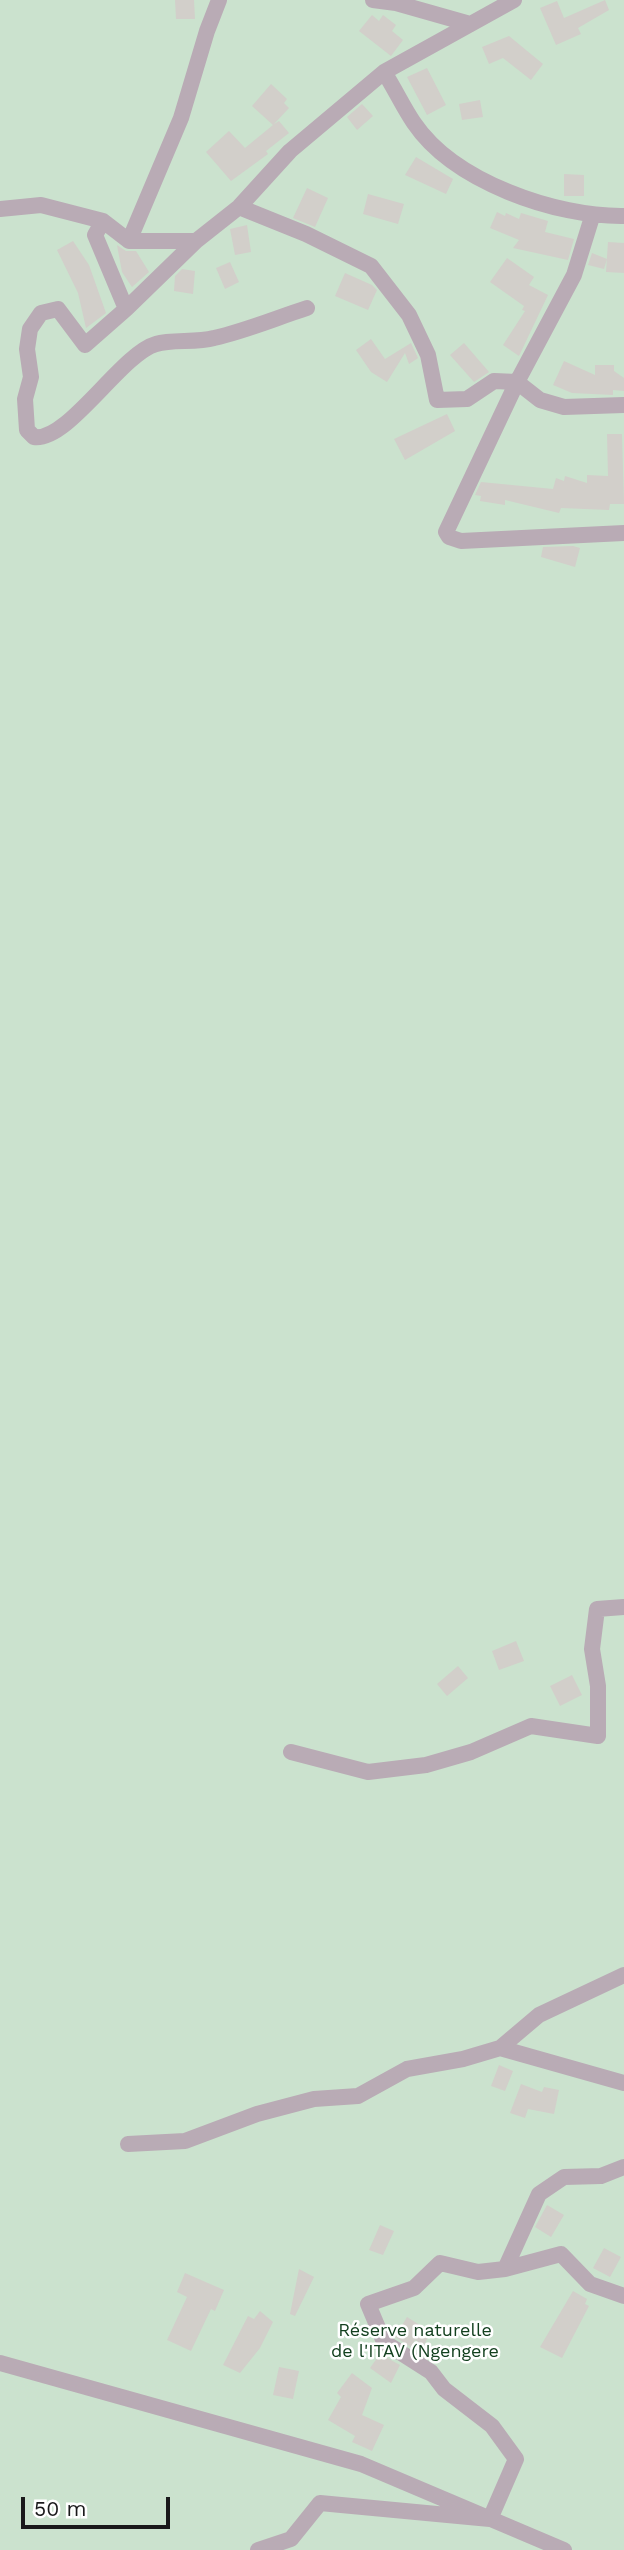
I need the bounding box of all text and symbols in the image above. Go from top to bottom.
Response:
park label: Réserve naturelle de l'ITAV (Ngengere [331,2320,499,2362]
scale bar [24,2484,173,2528]
text: 50 m [34,2496,86,2521]

